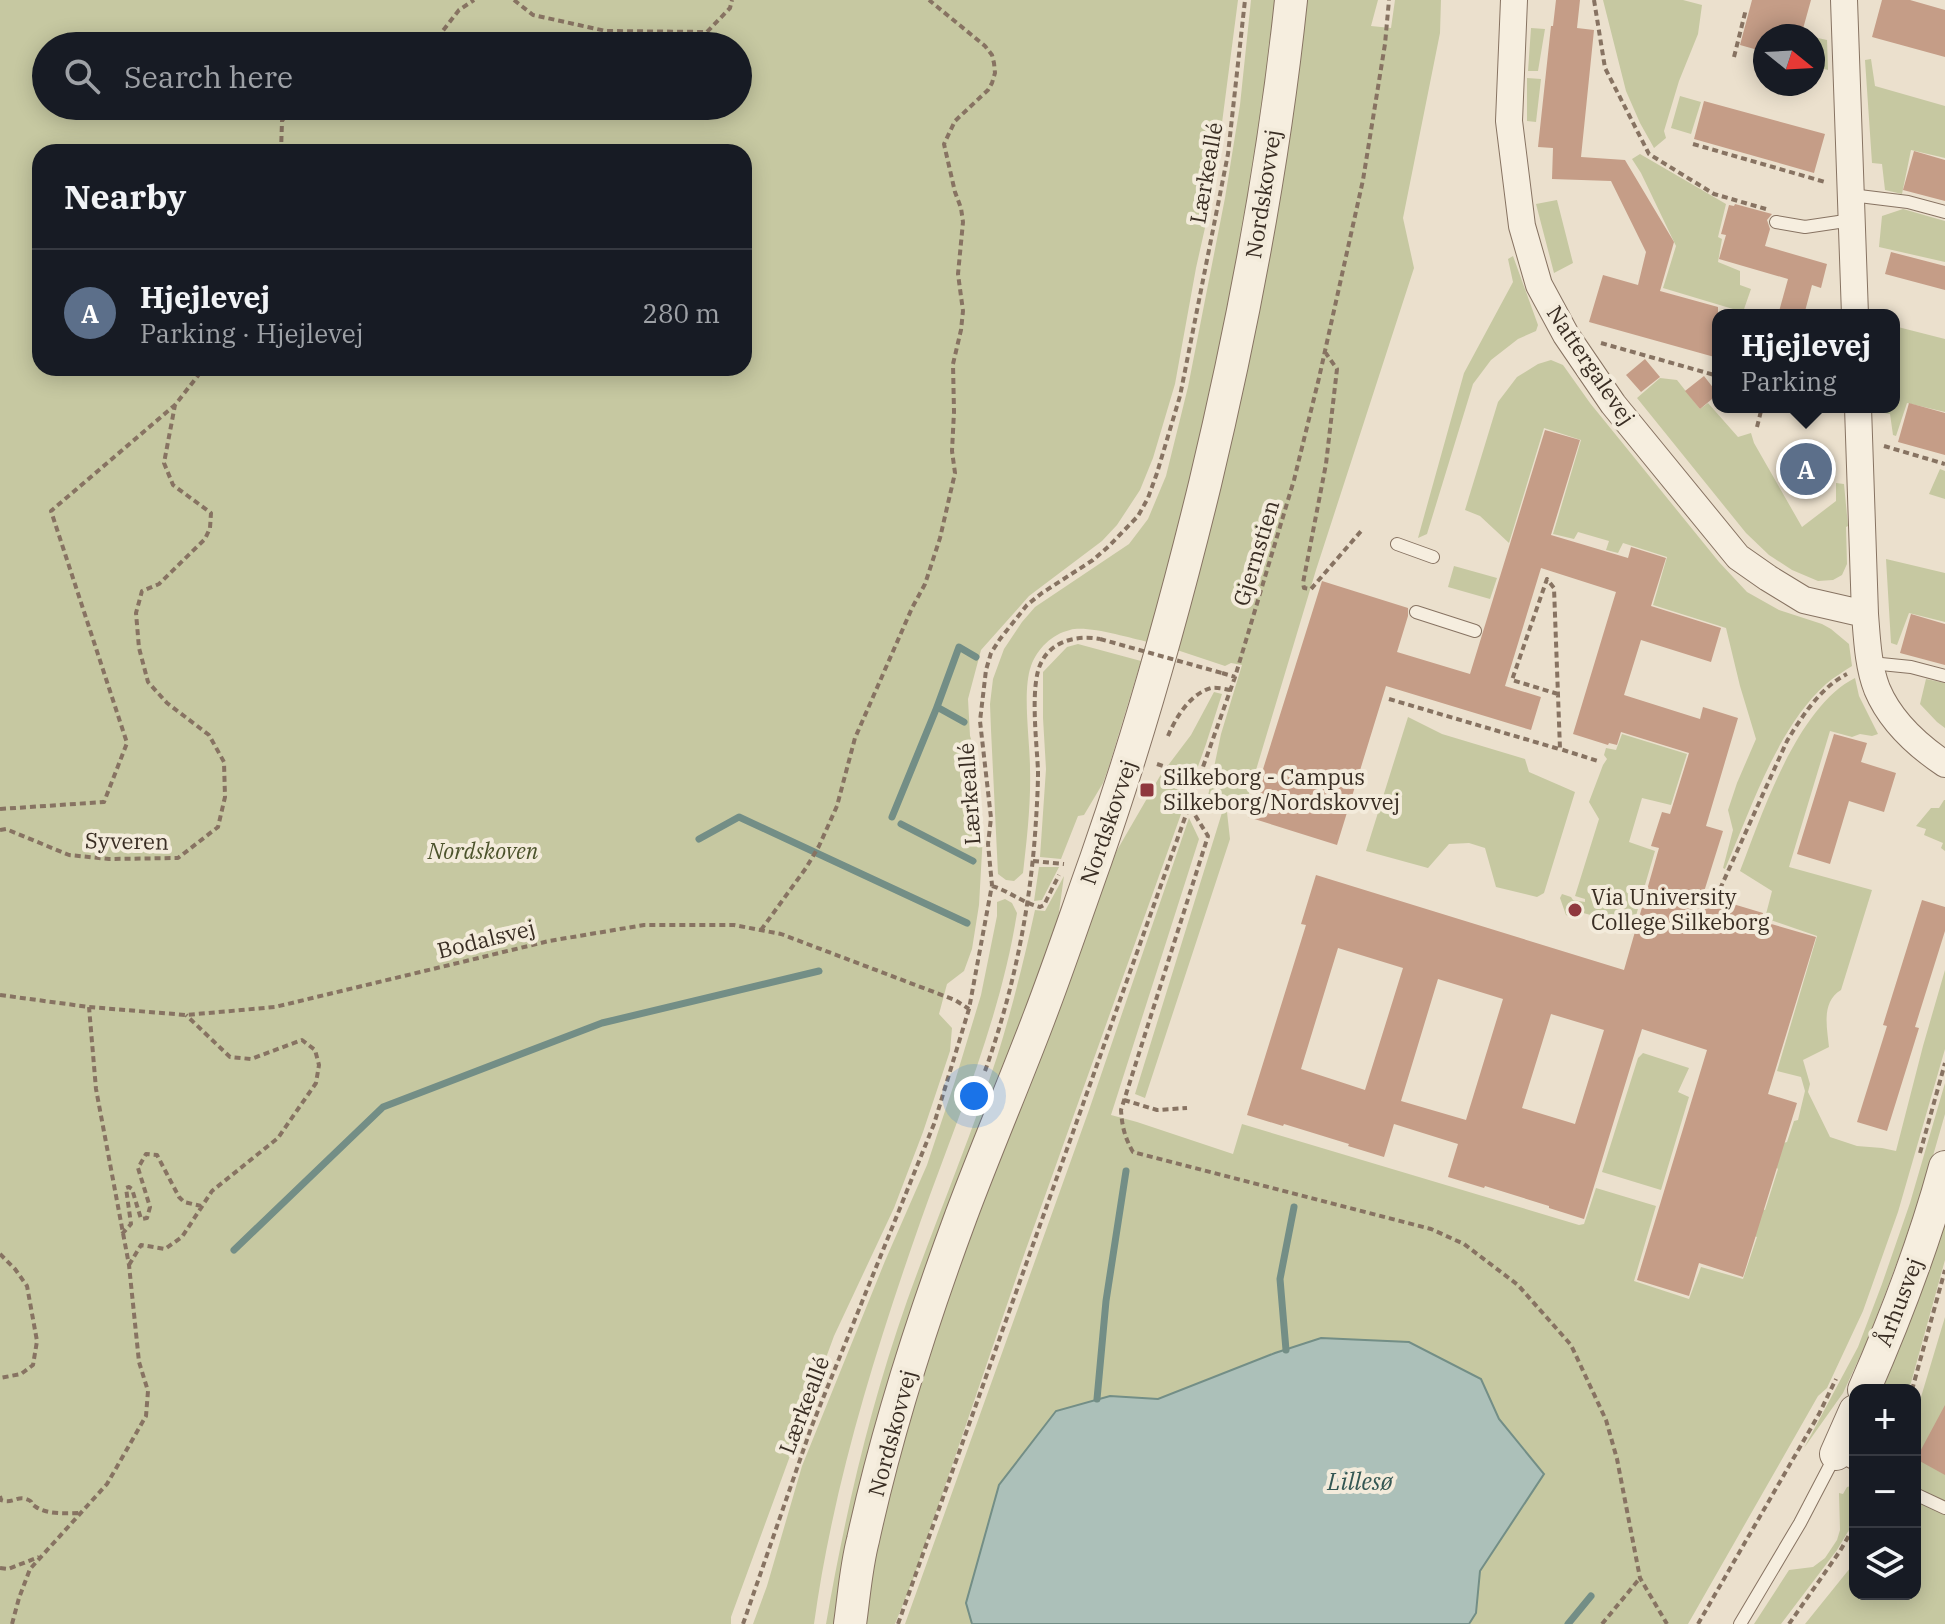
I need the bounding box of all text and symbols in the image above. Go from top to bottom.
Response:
north arrow [1753,24,1825,96]
search box [32,32,752,120]
icon: search [60,54,104,98]
text: Search here [124,57,293,96]
street label: Lærkeallé [1182,120,1229,226]
street label: Nordskovvej [1238,127,1287,260]
text: Nearby [64,174,186,218]
text: Hjejlevej [140,277,270,316]
text: A [81,296,99,330]
text: 280 m [642,296,720,330]
street label: Nattergalevej [1541,299,1642,430]
popup [1712,309,1900,413]
text: Parking · Hjejlevej [140,316,364,350]
text: Hjejlevej [1741,325,1871,364]
text: Parking [1741,364,1837,398]
pin: A [1780,439,1832,499]
street label: Gjernstien [1226,496,1285,609]
street label: Lærkeallé [950,742,987,846]
street label: Nordskovvej [1073,756,1142,888]
place label: Silkeborg - Campus Silkeborg/Nordskovvej [1163,762,1400,816]
marker: Silkeborg - Campus Silkeborg/Nordskovvej [1138,781,1156,799]
street label: Syveren [85,825,169,856]
park label: Nordskoven [427,836,539,865]
place label: Via University College Silkeborg [1591,882,1769,936]
marker: Via University College Silkeborg [1566,901,1584,919]
street label: Bodalsvej [434,912,538,965]
your location [954,1076,994,1116]
street label: Århusvej [1868,1253,1929,1350]
street label: Lærkeallé [772,1352,835,1458]
street label: Nordskovvej [861,1366,922,1499]
map controls [1849,1384,1921,1600]
button: + [1849,1384,1921,1456]
button: − [1849,1456,1921,1528]
water label: Lillesø [1326,1465,1394,1497]
button: layers [1849,1528,1921,1600]

